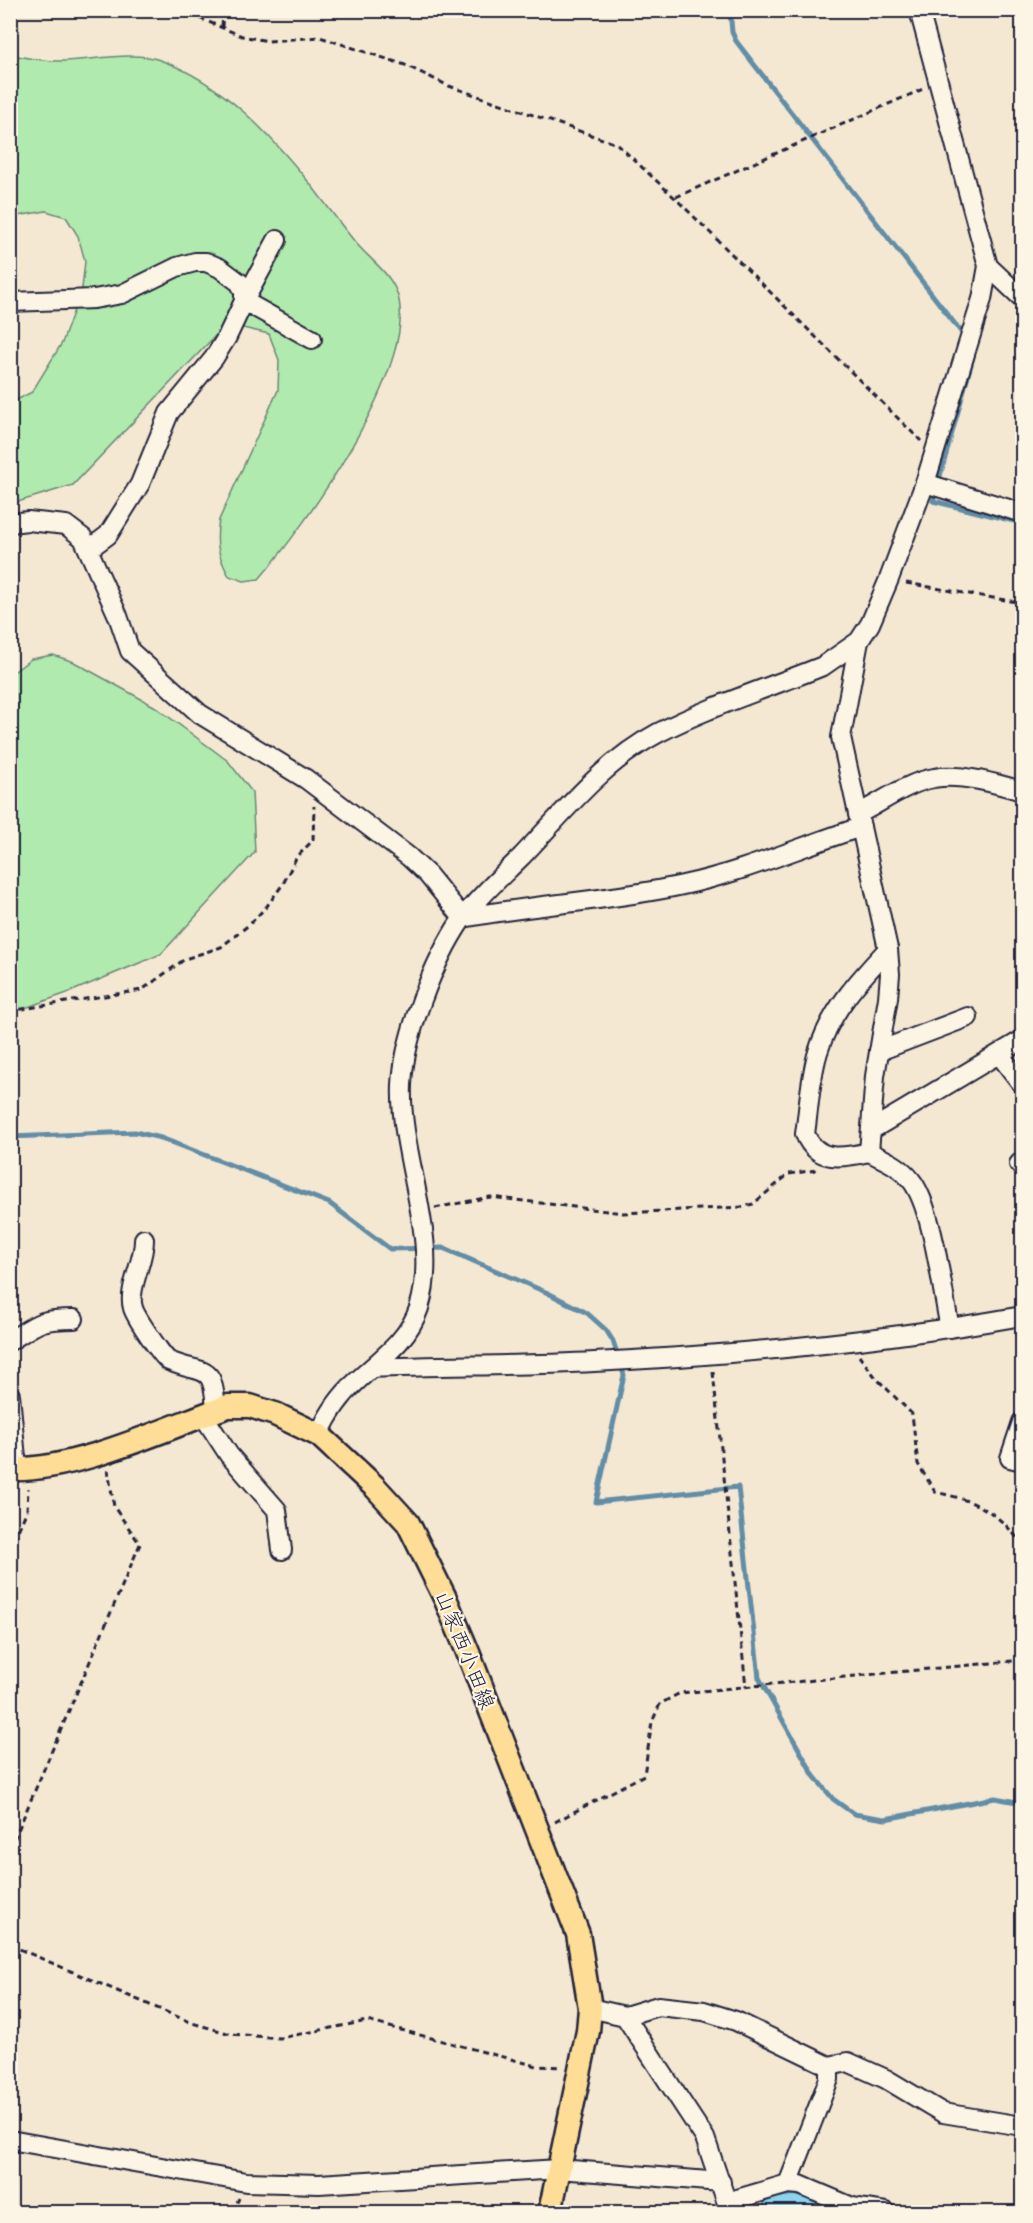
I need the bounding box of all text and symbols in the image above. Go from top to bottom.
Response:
street label: 山家西小田線 [429,1586,502,1713]

